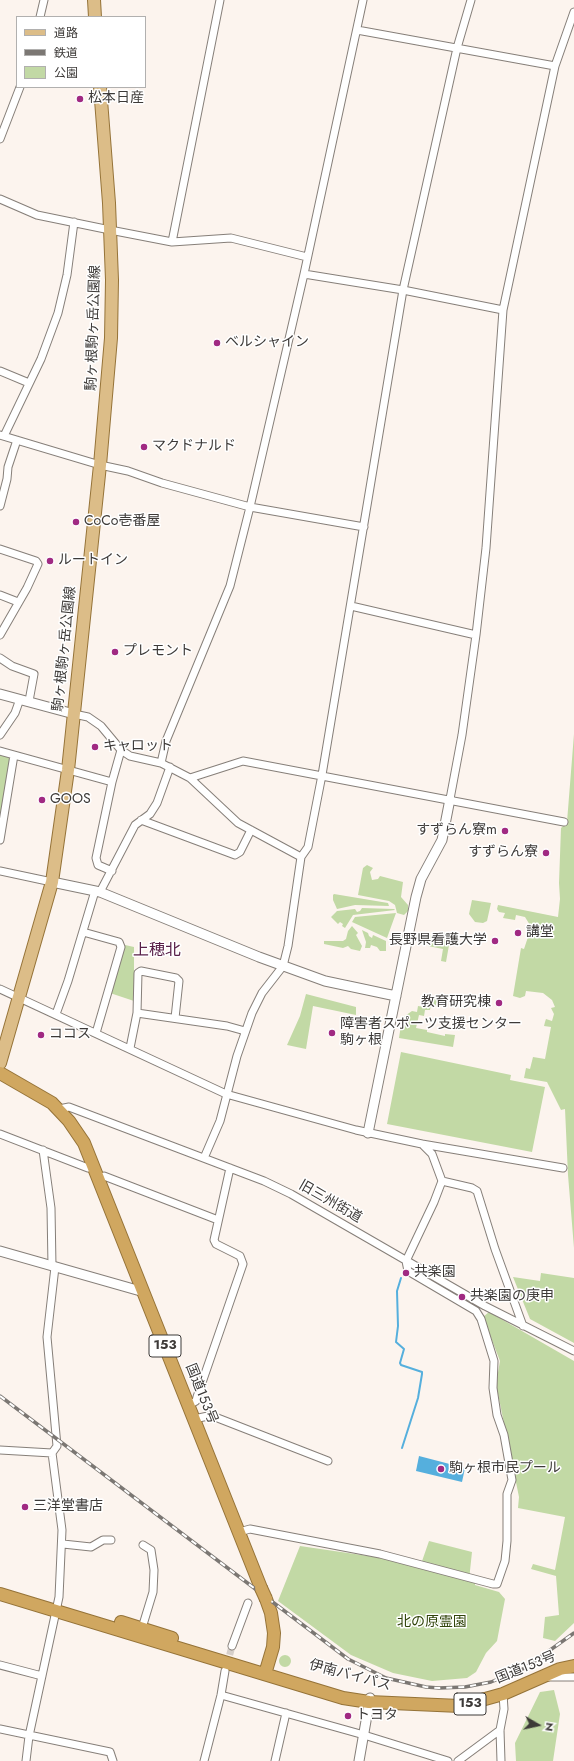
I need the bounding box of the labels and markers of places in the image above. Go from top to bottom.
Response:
place label: 松本日産 [88,91,144,107]
marker: 松本日産 [75,94,85,104]
place label: ベルシャイン [225,335,309,351]
marker: ベルシャイン [212,338,222,348]
place label: マクドナルド [152,439,236,455]
marker: マクドナルド [139,442,149,452]
place label: CoCo壱番屋 [84,514,160,530]
marker: CoCo壱番屋 [71,517,81,527]
place label: ルートイン [58,553,128,569]
marker: ルートイン [45,556,55,566]
place label: プレモント [123,644,193,660]
marker: プレモント [110,647,120,657]
place label: キャロット [103,739,173,755]
marker: キャロット [90,742,100,752]
place label: GOOS [50,792,91,808]
marker: GOOS [37,795,47,805]
place label: すずらん寮m [416,823,497,839]
marker: すずらん寮m [500,826,510,836]
place label: すずらん寮 [468,845,538,861]
marker: すずらん寮 [541,848,551,858]
place label: 講堂 [526,925,554,941]
marker: 講堂 [513,928,523,938]
place label: 長野県看護大学 [389,933,487,949]
marker: 長野県看護大学 [490,936,500,946]
place label: 教育研究棟 [421,995,491,1011]
marker: 教育研究棟 [494,998,504,1008]
place label: 障害者スポーツ支援センター 駒ヶ根 [340,1017,522,1050]
place label: ココス [49,1027,91,1043]
marker: 障害者スポーツ支援センター 駒ヶ根 [327,1028,337,1038]
marker: ココス [36,1030,46,1040]
place label: 共楽園 [414,1265,456,1281]
marker: 共楽園 [401,1268,411,1278]
place label: 共楽園の庚申 [470,1289,554,1305]
marker: 共楽園の庚申 [457,1292,467,1302]
place label: 駒ヶ根市民プール [449,1461,561,1477]
marker: 駒ヶ根市民プール [436,1464,446,1474]
place label: 三洋堂書店 [33,1499,103,1515]
marker: 三洋堂書店 [20,1502,30,1512]
place label: トヨタ [356,1708,398,1724]
marker: トヨタ [343,1711,353,1721]

